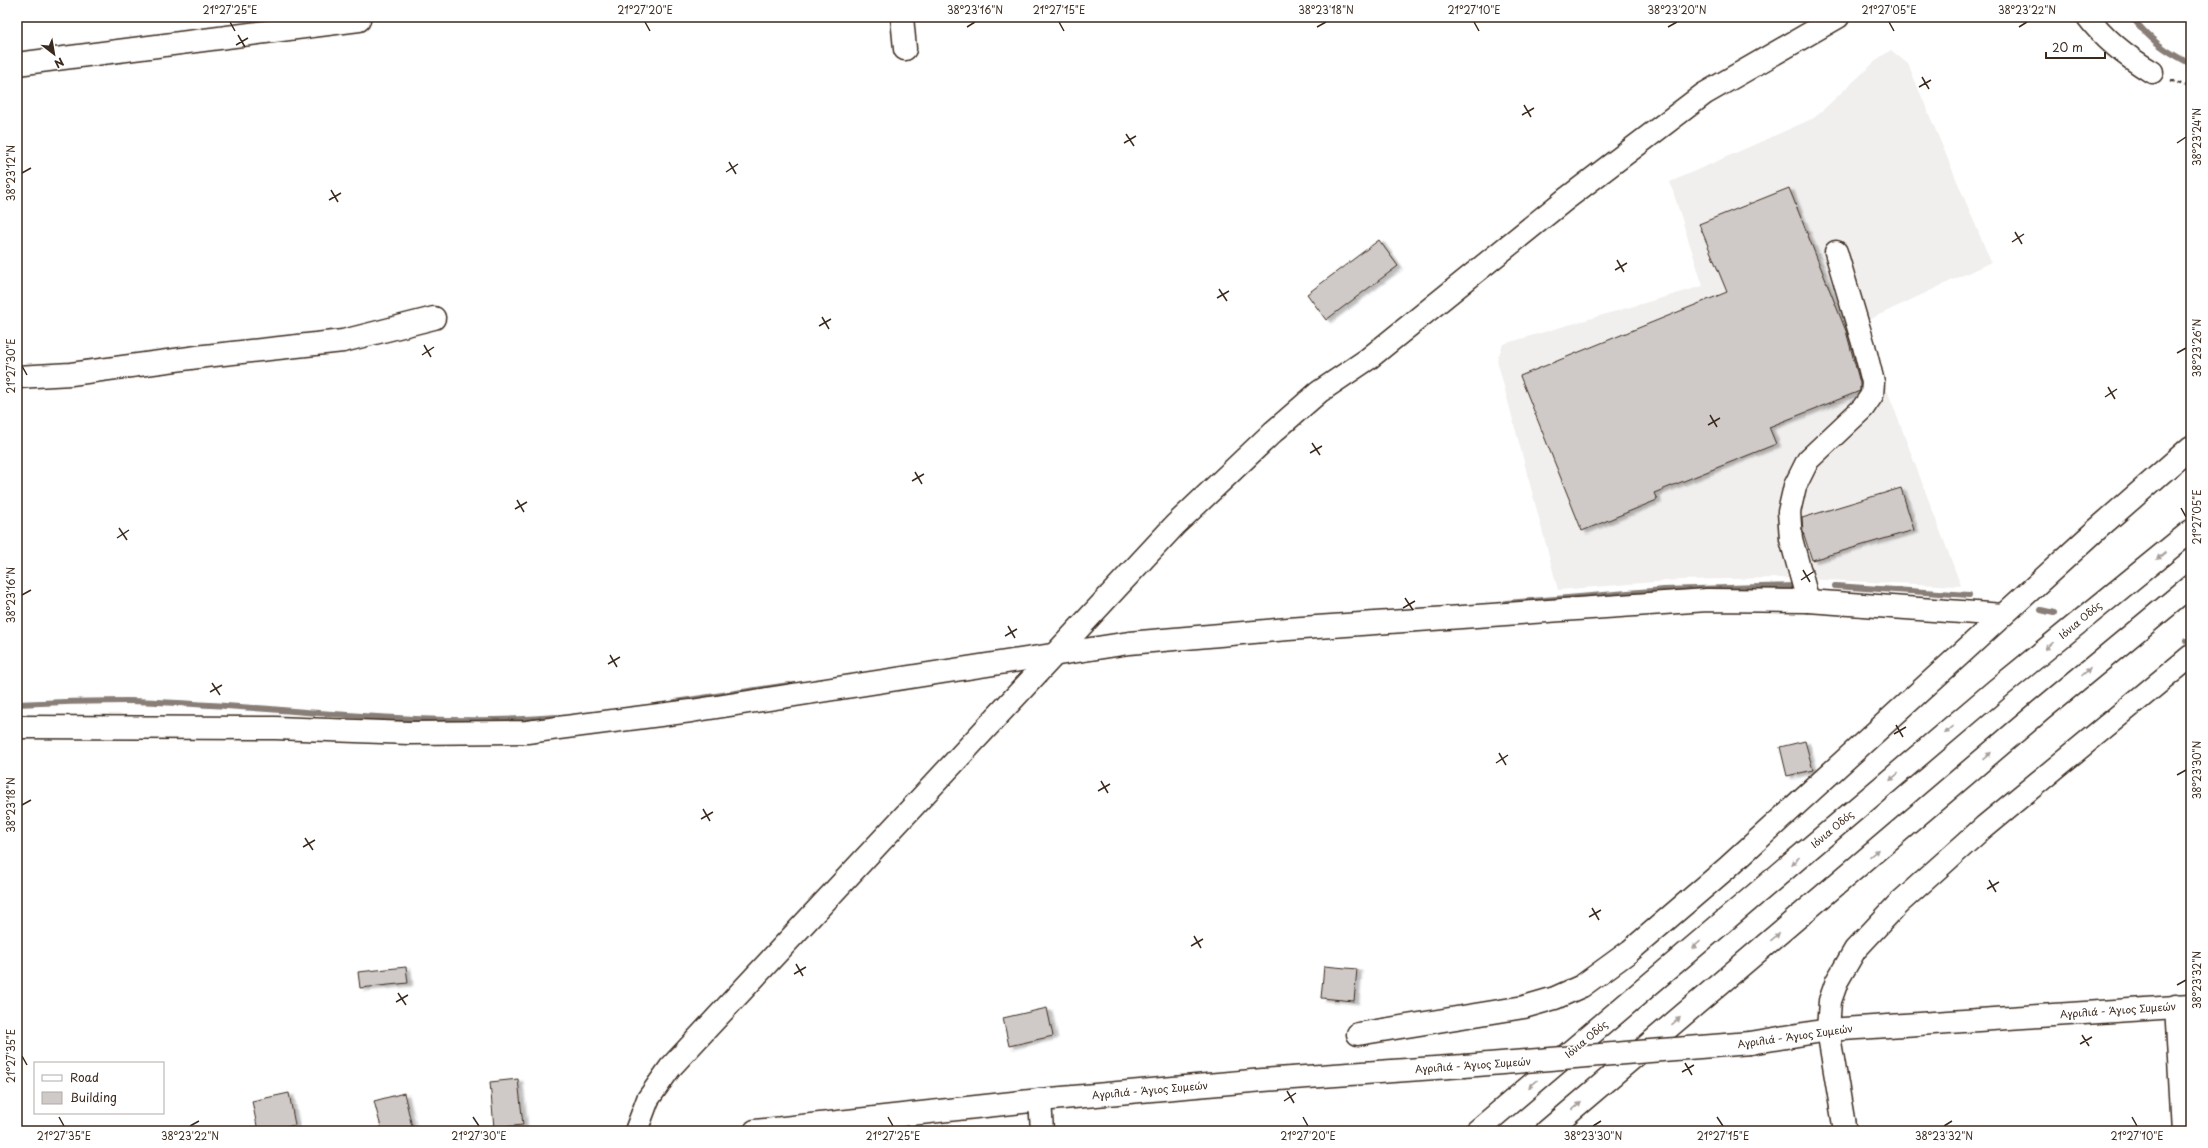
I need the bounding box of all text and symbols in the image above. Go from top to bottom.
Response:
text: 21°27'25"E [203,2,257,17]
text: 21°27'20"E [617,2,673,17]
text: 38°23'16"N [947,2,1003,17]
text: 21°27'15"E [1033,2,1085,17]
text: 38°23'18"N [1298,2,1354,17]
text: 21°27'10"E [1447,2,1501,17]
text: 38°23'20"N [1647,2,1707,17]
text: 21°27'05"E [1862,2,1916,17]
text: 38°23'22"N [1998,2,2056,17]
north arrow [34,34,74,74]
scale bar [2046,34,2105,60]
text: 20 m [2052,38,2083,56]
text: N [51,53,68,73]
text: 38°23'24"N [2189,108,2204,166]
text: 38°23'12"N [3,145,18,201]
text: 38°23'26"N [2189,319,2204,377]
text: 21°27'30"E [3,338,18,394]
text: 21°27'05"E [2189,490,2204,544]
one-way arrow [2155,551,2166,560]
text: 38°23'16"N [3,567,18,623]
street label: Ιόνια Οδός [2055,597,2104,642]
one-way arrow [2043,642,2054,651]
one-way arrow [2081,668,2091,677]
one-way arrow [1944,725,1954,735]
text: 38°23'30"N [2189,740,2204,799]
one-way arrow [1981,752,1992,761]
one-way arrow [1889,772,1899,782]
text: 38°23'18"N [3,777,18,833]
street label: Ιόνια Οδός [1807,806,1856,851]
one-way arrow [1868,848,1879,857]
one-way arrow [1790,857,1800,866]
one-way arrow [1769,933,1780,942]
one-way arrow [1690,941,1701,950]
text: 38°23'32"N [2189,951,2204,1009]
street label: Αγριλιά - Άγιος Συμεών [2059,998,2177,1021]
street label: Ιόνια Οδός [1561,1016,1610,1061]
one-way arrow [1670,1017,1681,1026]
street label: Αγριλιά - Άγιος Συμεών [1736,1020,1854,1051]
text: 21°27'35"E [3,1029,18,1083]
street label: Αγριλιά - Άγιος Συμεών [1414,1053,1532,1076]
legend [34,1062,164,1114]
text: Road [70,1068,99,1086]
street label: Αγριλιά - Άγιος Συμεών [1091,1077,1209,1102]
one-way arrow [1527,1079,1538,1088]
text: Building [70,1088,117,1106]
one-way arrow [1572,1101,1582,1110]
text: 21°27'35"E [37,1128,91,1143]
text: 38°23'22"N [161,1128,219,1143]
text: 21°27'30"E [451,1128,507,1143]
text: 21°27'25"E [866,1128,920,1143]
text: 21°27'20"E [1280,1128,1336,1143]
text: 38°23'30"N [1564,1128,1623,1143]
text: 21°27'15"E [1697,1128,1749,1143]
text: 38°23'32"N [1915,1128,1973,1143]
text: 21°27'10"E [2110,1128,2164,1143]

